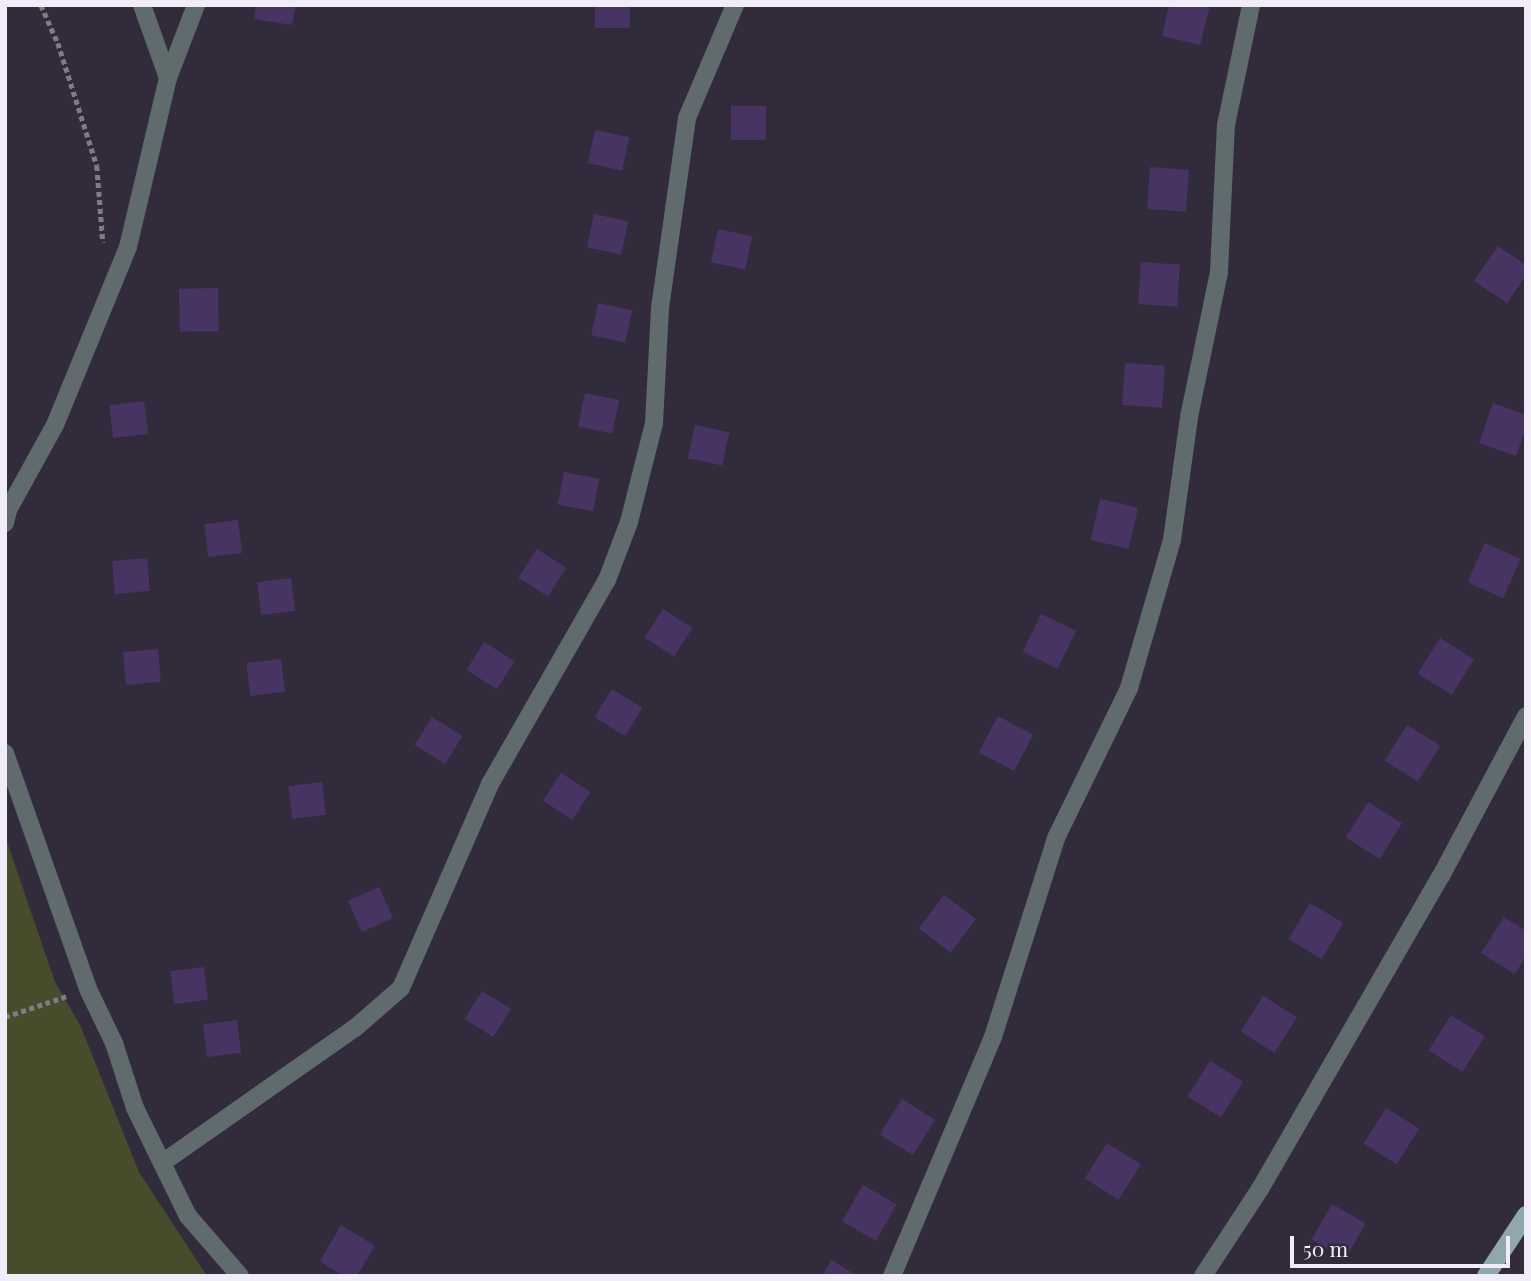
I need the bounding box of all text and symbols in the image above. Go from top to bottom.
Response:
scale bar [1293,1222,1514,1266]
text: 50 m [1303,1234,1348,1262]

